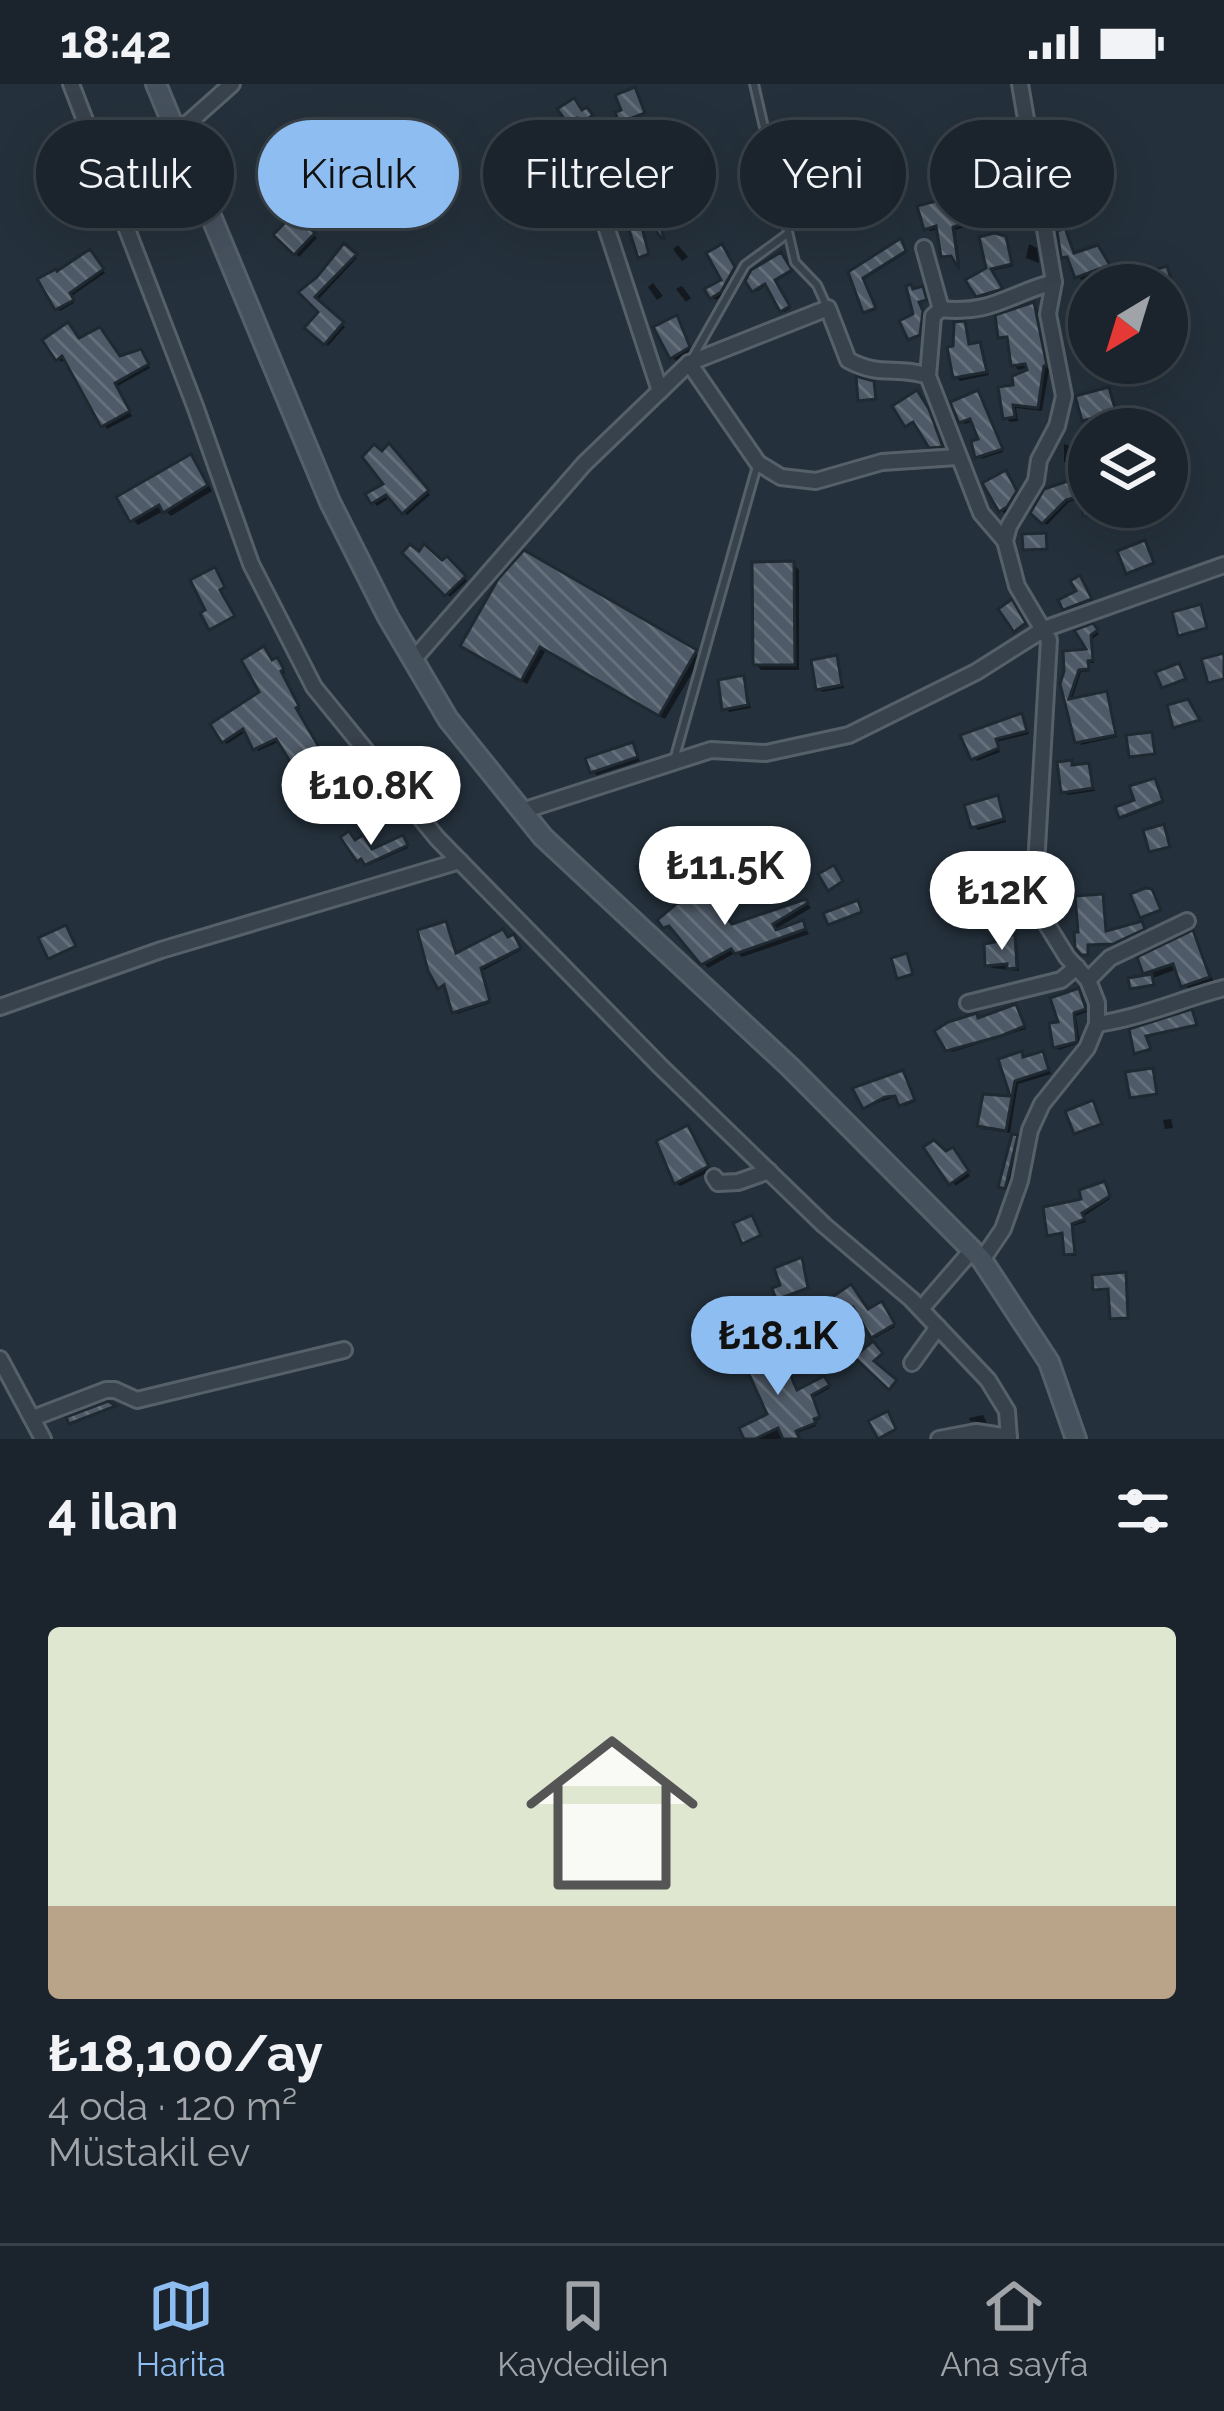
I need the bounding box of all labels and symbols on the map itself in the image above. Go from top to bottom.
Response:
north arrow [1068,264,1188,384]
pin: ₺10.8K [273,746,469,848]
pin: ₺11.5K [627,826,823,928]
pin: ₺12K [931,851,1073,953]
pin: ₺18.1K [680,1296,876,1398]

